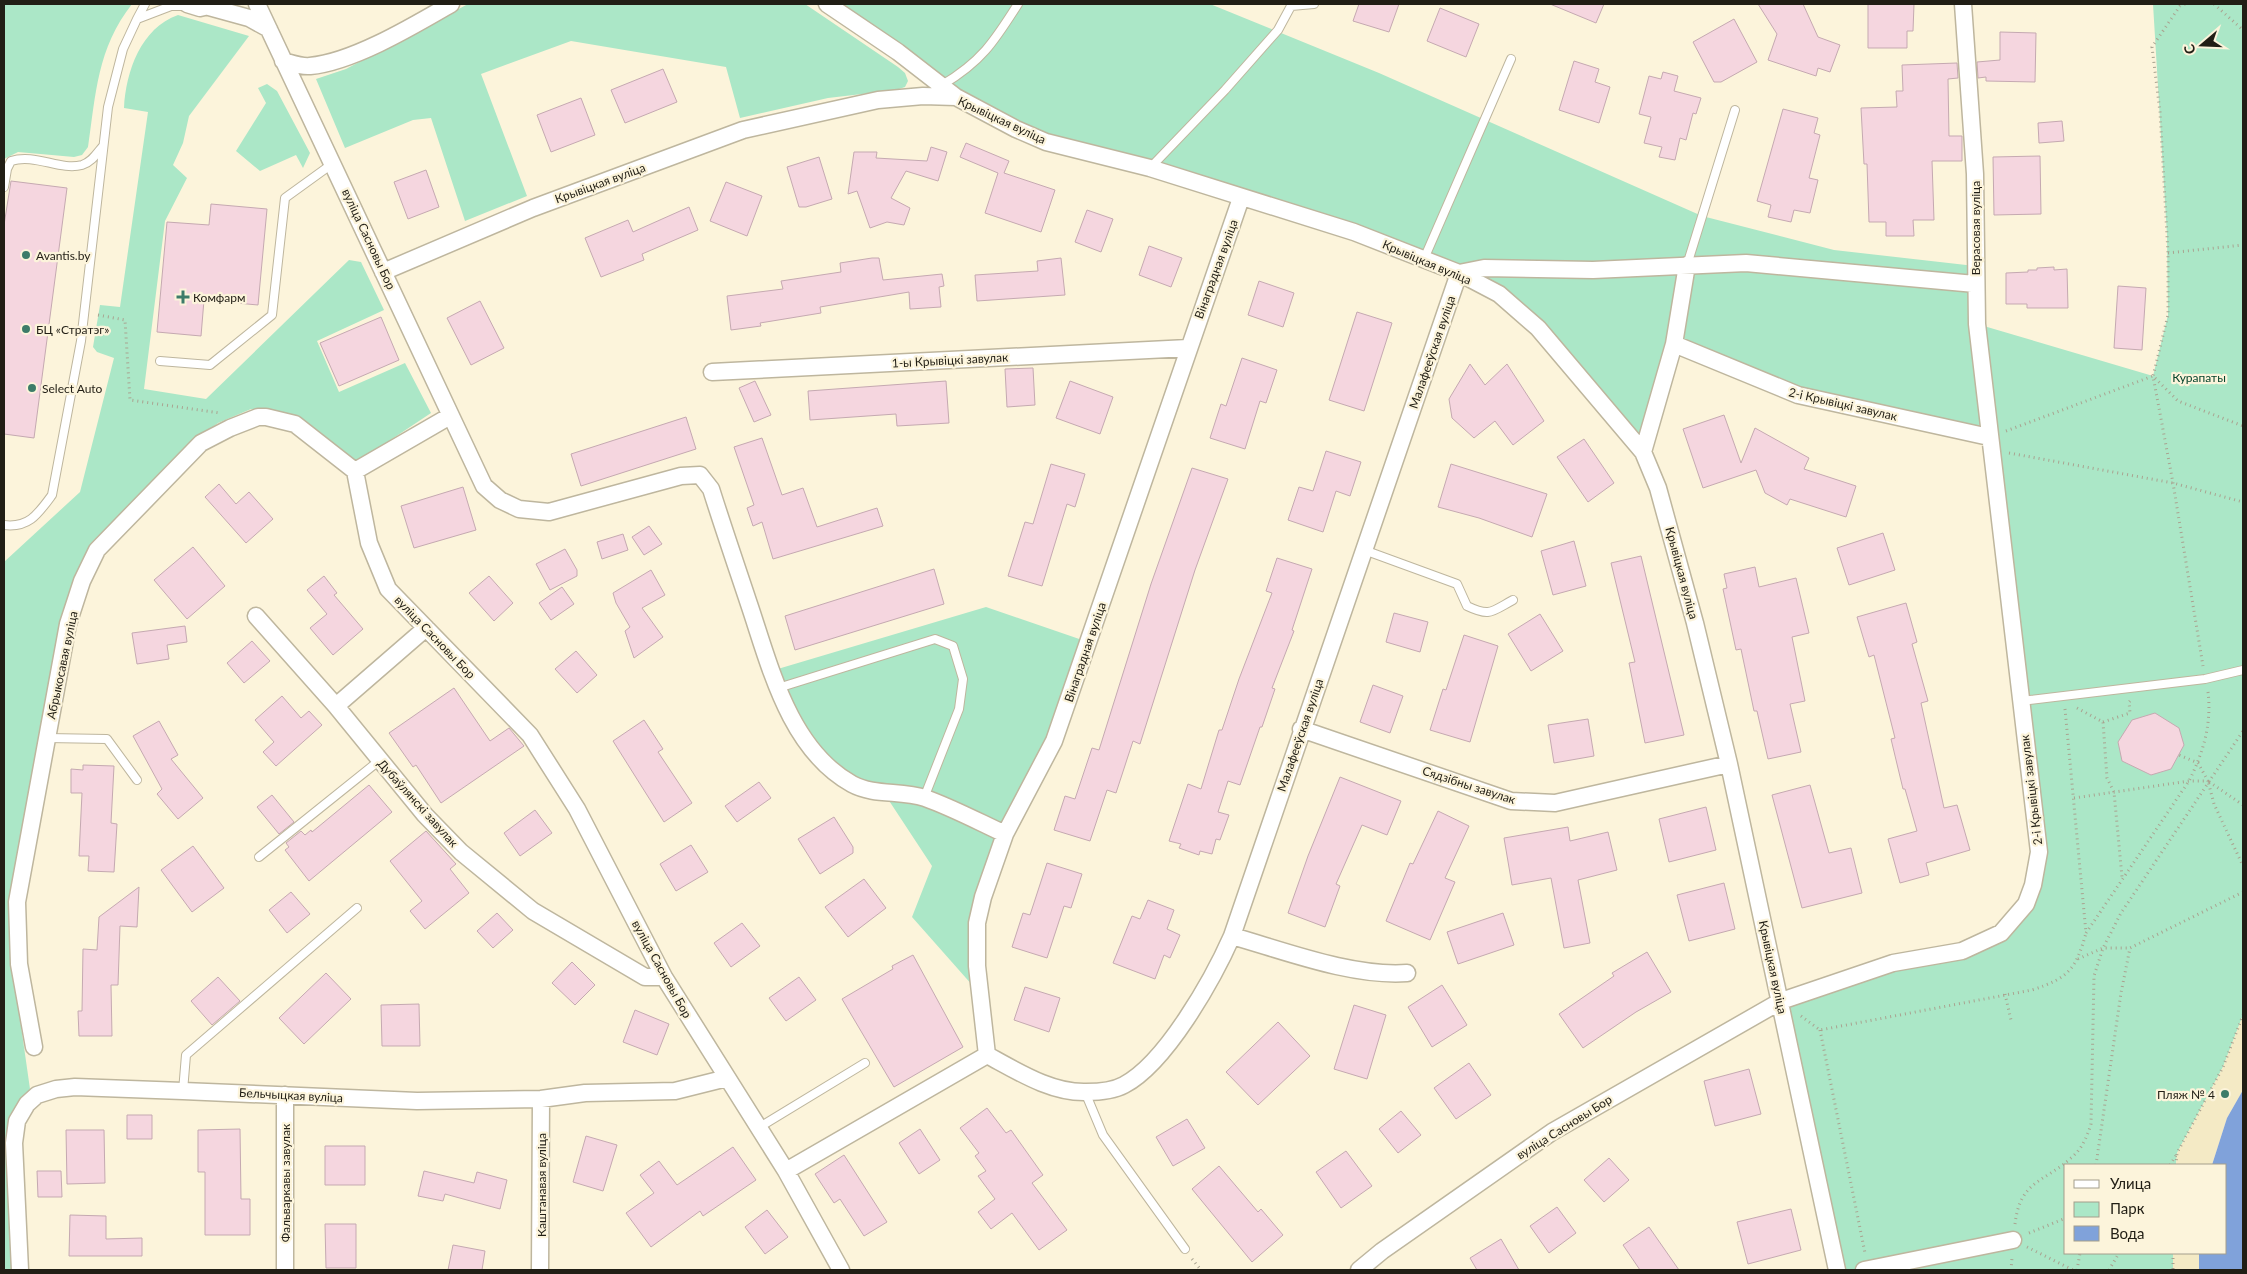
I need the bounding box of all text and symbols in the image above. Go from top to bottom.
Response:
north arrow [2177,20,2227,70]
text: С [2179,42,2199,57]
street label: Крывіцкая вуліца [956,93,1048,147]
street label: Крывіцкая вуліца [553,160,647,206]
street label: Верасовая вуліца [1968,181,1983,275]
street label: вуліца Сасновы Бор [339,186,399,292]
street label: Вінаградная вуліца [1191,217,1241,321]
street label: Крывіцкая вуліца [1380,237,1474,288]
place label: Avantis.by [36,248,91,263]
marker: Avantis.by [20,249,32,261]
place label: Комфарм [193,290,245,305]
marker: Комфарм [177,291,189,303]
street label: Малафееўская вуліца [1406,294,1458,410]
place label: БЦ «Стратэг» [36,322,109,337]
marker: БЦ «Стратэг» [20,323,32,335]
street label: 1-ы Крывіцкі завулак [891,349,1009,371]
park label: Курапаты [2172,370,2226,385]
place label: Select Auto [42,381,103,396]
marker: Select Auto [26,382,38,394]
street label: 2-і Крывіцкі завулак [1787,384,1900,424]
street label: Крывіцкая вуліца [1662,525,1702,621]
street label: вуліца Сасновы Бор [392,592,479,682]
street label: Вінаградная вуліца [1061,600,1109,704]
street label: Абрыкосавая вуліца [43,610,81,720]
street label: Малафееўская вуліца [1274,677,1326,793]
street label: 2-і Крывіцкі завулак [2017,733,2045,846]
street label: Дубаўлянскі завулак [375,756,462,851]
street label: Сядзібны завулак [1421,763,1518,807]
street label: вуліца Сасновы Бор [629,917,695,1021]
street label: Крывіцкая вуліца [1756,919,1790,1015]
street label: Бельчыцкая вуліца [239,1085,343,1105]
place label: Пляж № 4 [2157,1087,2215,1102]
marker: Пляж № 4 [2219,1088,2231,1100]
street label: вуліца Сасновы Бор [1514,1091,1615,1162]
street label: Фальваркавы завулак [278,1123,293,1242]
street label: Каштанавая вуліца [534,1133,549,1237]
legend [2064,1164,2227,1254]
text: Улица [2110,1174,2151,1192]
text: Парк [2110,1199,2145,1217]
text: Вода [2110,1224,2145,1242]

